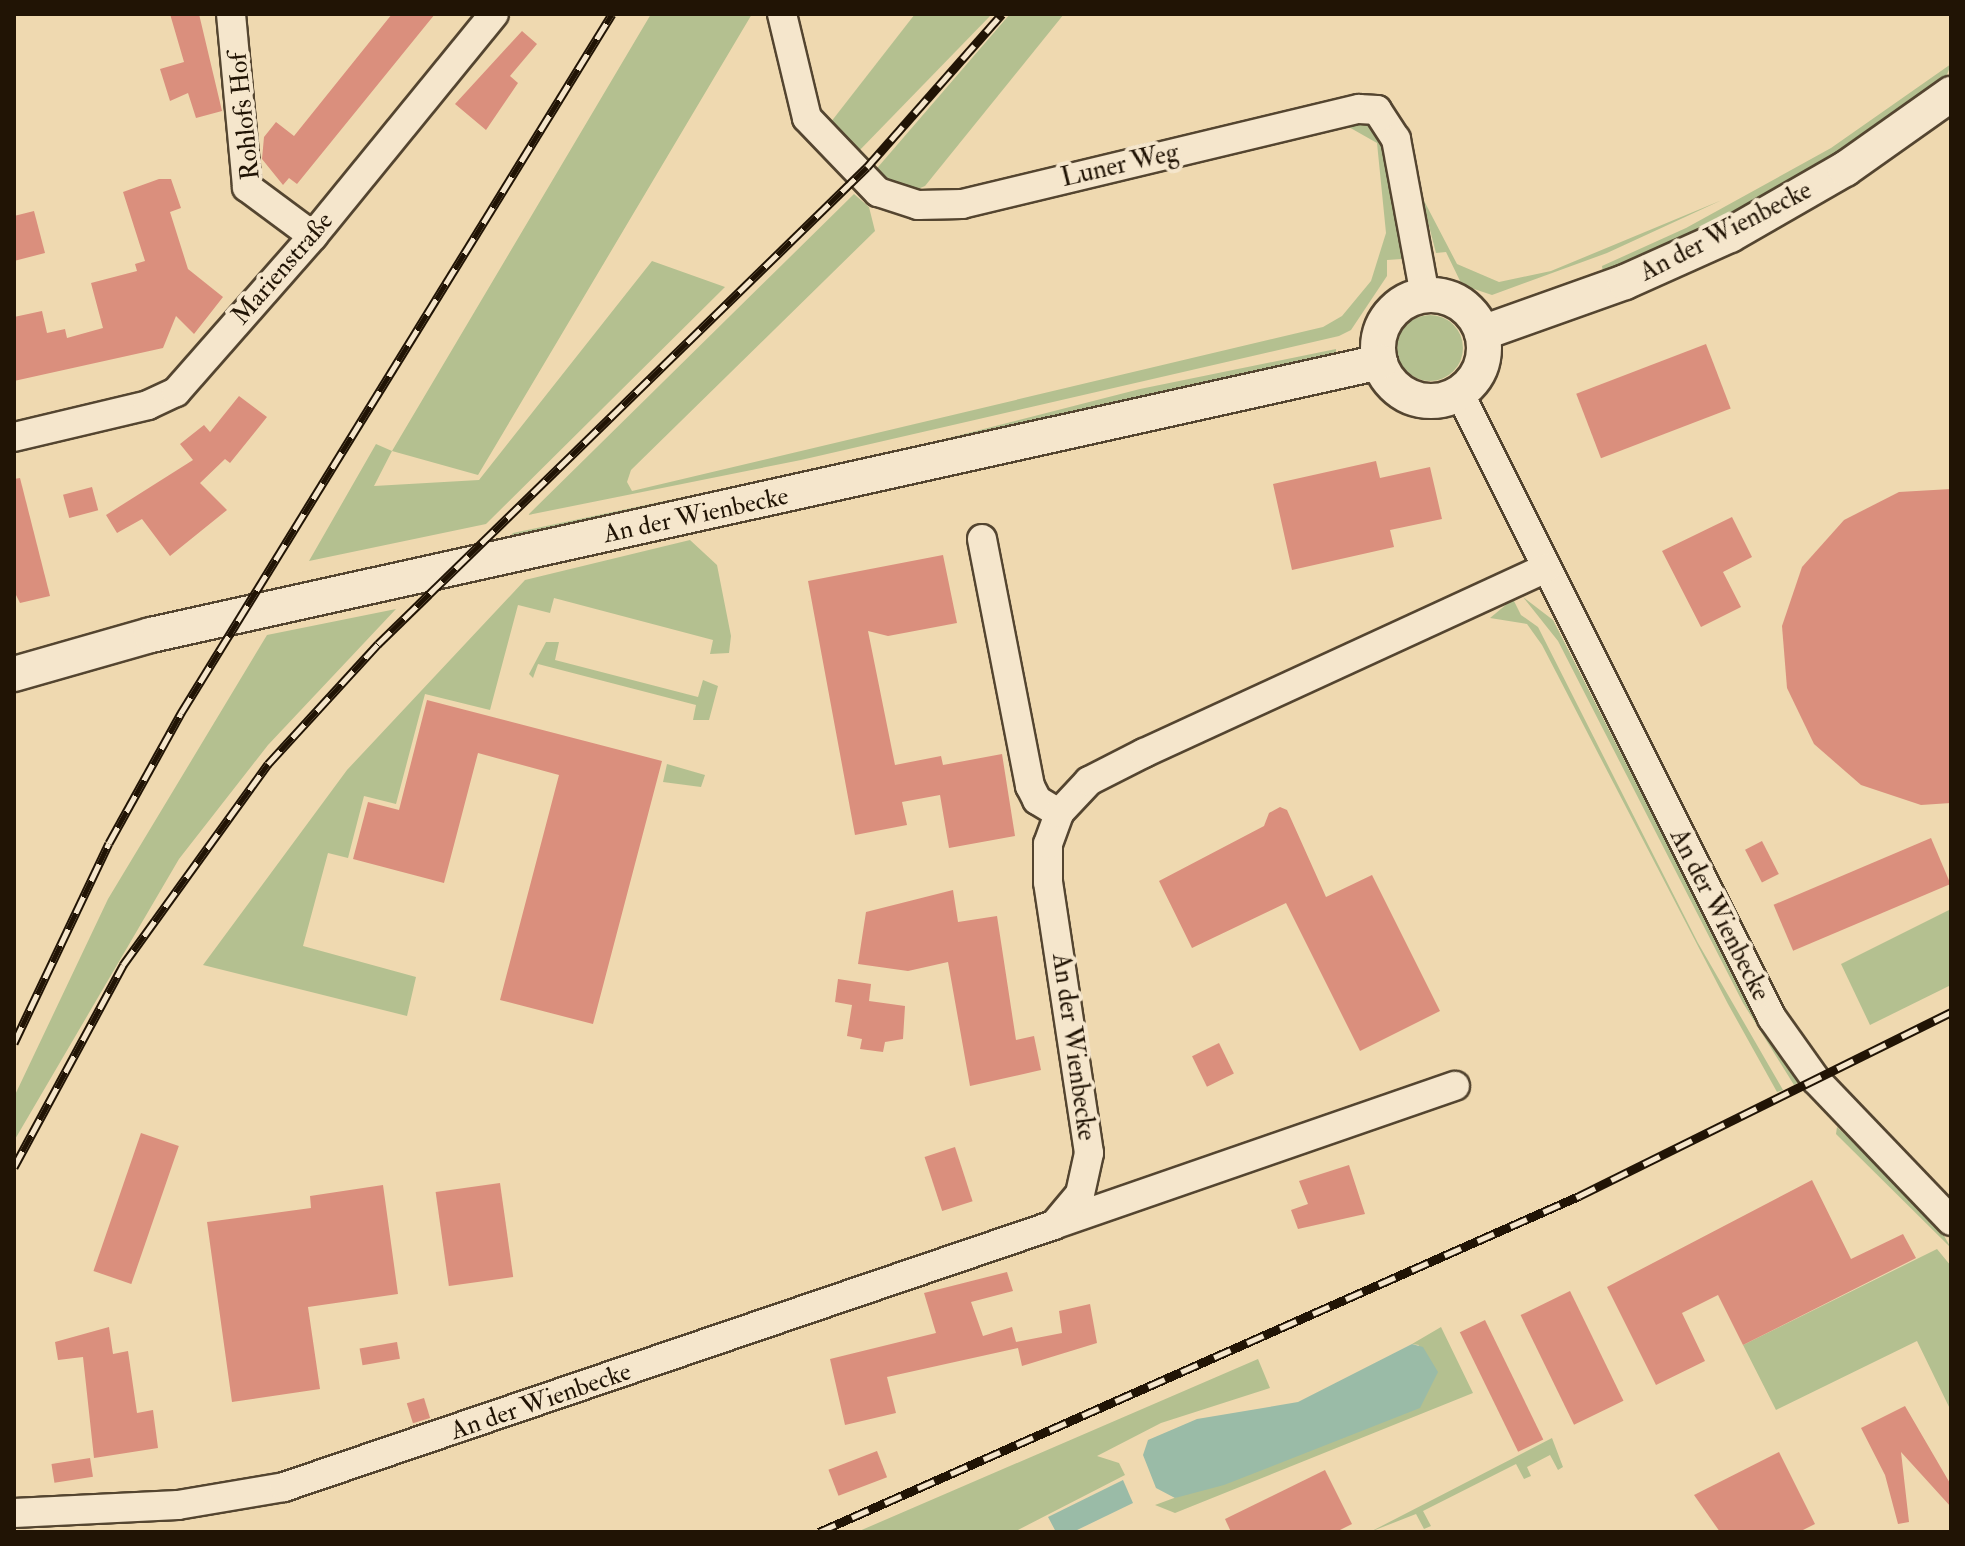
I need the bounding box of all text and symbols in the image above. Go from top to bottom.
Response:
street label: Rohlofs Hof [223,51,267,181]
street label: Luner Weg [1058,137,1182,195]
street label: An der Wienbecke [1635,175,1817,289]
street label: Marienstraße [226,206,340,332]
street label: An der Wienbecke [600,481,792,551]
street label: An der Wienbecke [1662,824,1776,1006]
street label: An der Wienbecke [1044,951,1102,1143]
street label: An der Wienbecke [447,1357,635,1447]

